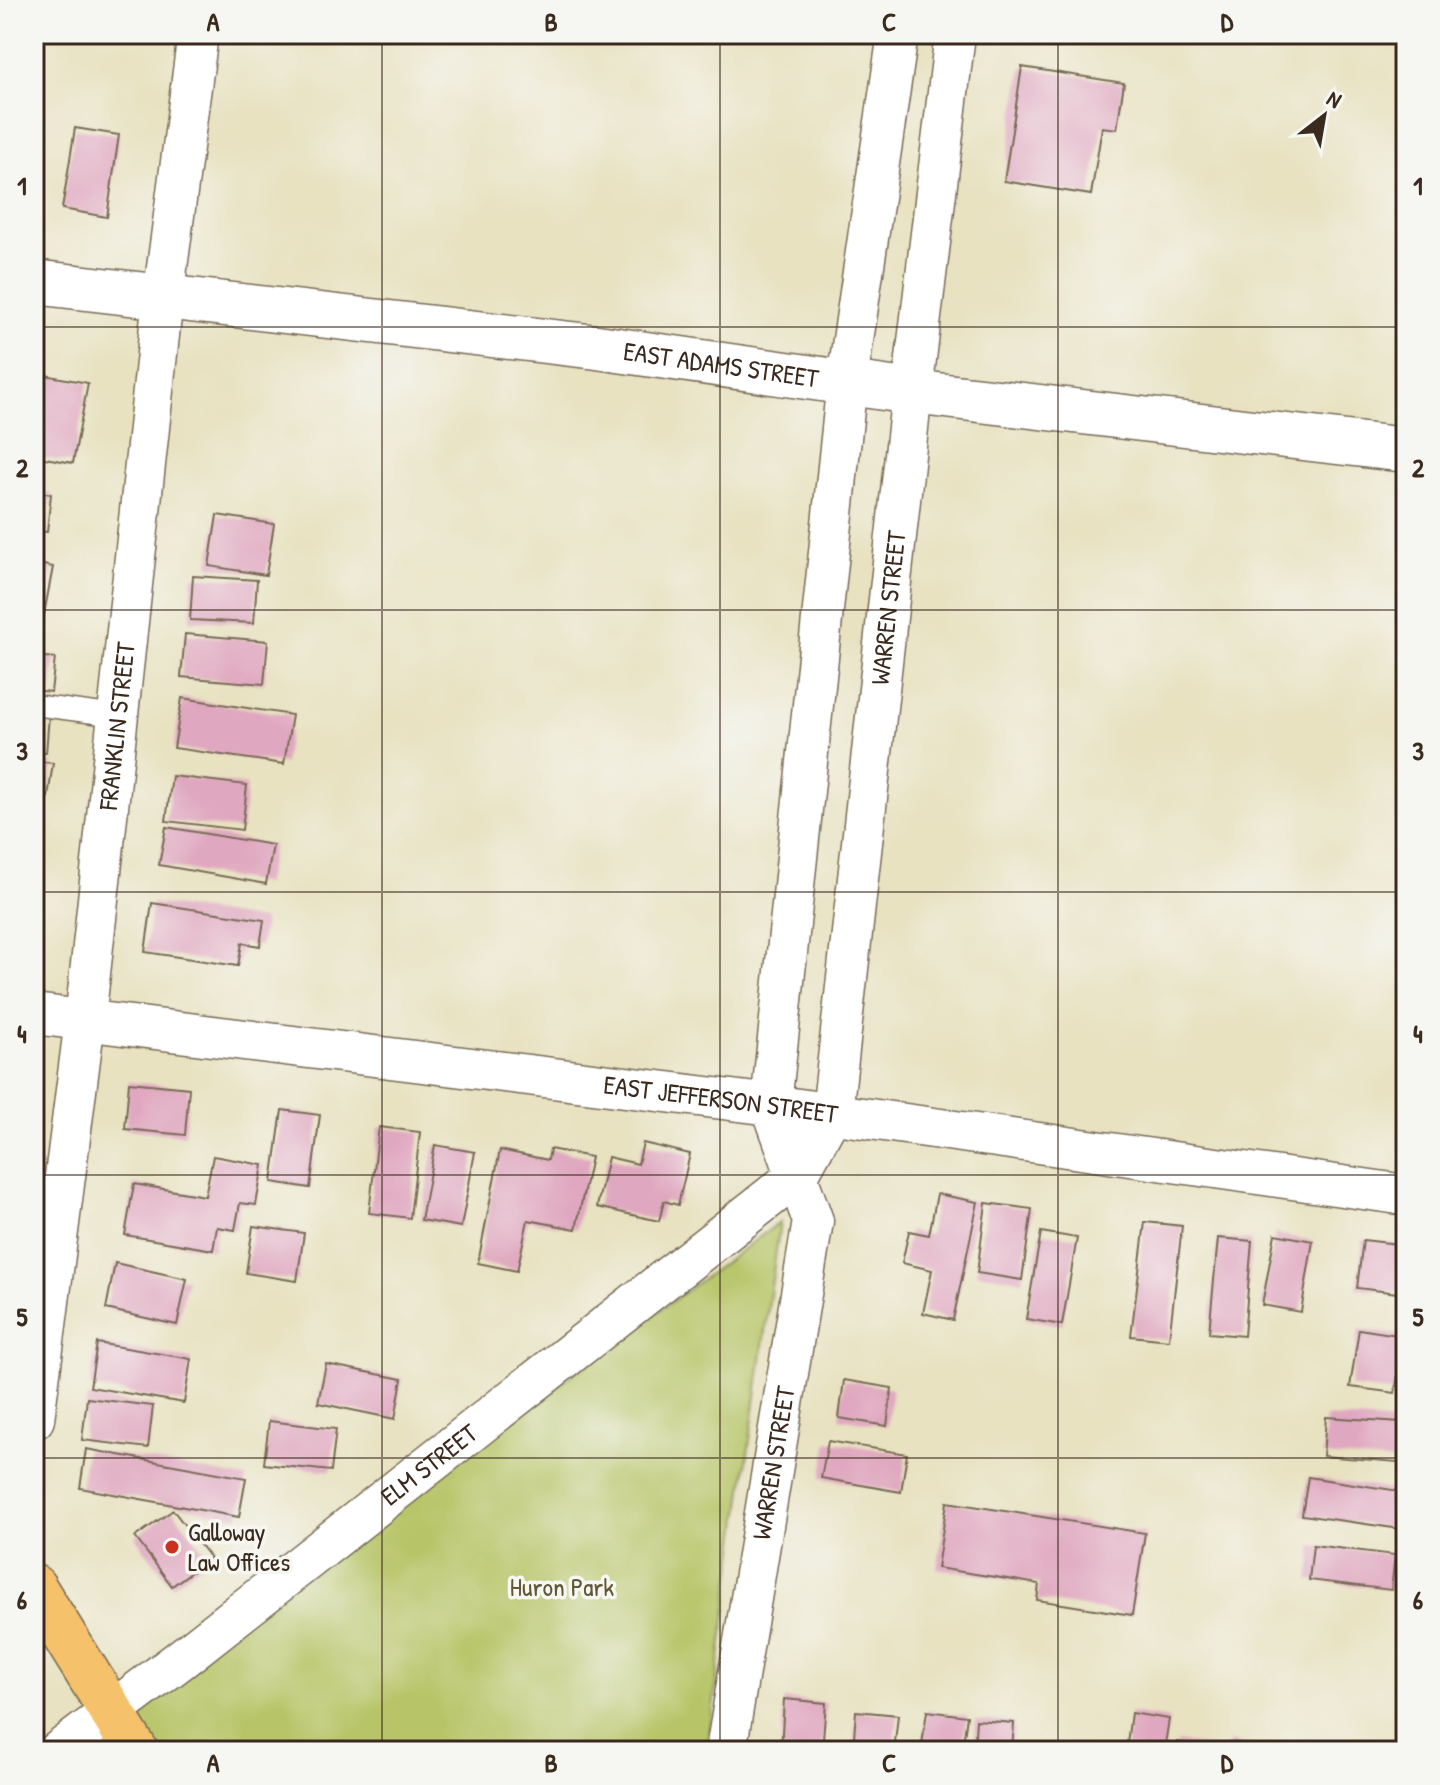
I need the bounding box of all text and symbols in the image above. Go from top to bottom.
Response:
text: A [207,4,220,39]
text: B [544,4,558,39]
text: C [882,4,896,39]
text: D [1221,4,1234,39]
north arrow [1284,76,1364,156]
text: N [1322,83,1347,115]
text: 1 [17,168,27,203]
text: 1 [1413,168,1423,203]
street label: EAST ADAMS STREET [621,333,822,396]
text: 2 [16,450,29,485]
text: 2 [1412,450,1425,485]
street label: WARREN STREET [862,528,914,687]
street label: FRANKLIN STREET [90,639,143,813]
text: 3 [16,733,28,768]
text: 3 [1412,733,1424,768]
text: 4 [17,1016,27,1051]
text: 4 [1413,1016,1423,1051]
street label: EAST JEFFERSON STREET [602,1067,841,1131]
text: 5 [17,1299,28,1334]
text: 5 [1413,1299,1424,1334]
street label: WARREN STREET [743,1383,803,1542]
street label: ELM STREET [373,1415,485,1513]
place label: Galloway Law Offices [188,1514,290,1579]
marker: Galloway Law Offices [163,1538,181,1556]
park label: Huron Park [510,1569,614,1604]
text: 6 [17,1582,28,1617]
text: 6 [1413,1582,1424,1617]
text: A [207,1745,220,1780]
text: B [544,1745,558,1780]
text: C [882,1745,896,1780]
text: D [1221,1745,1234,1780]

